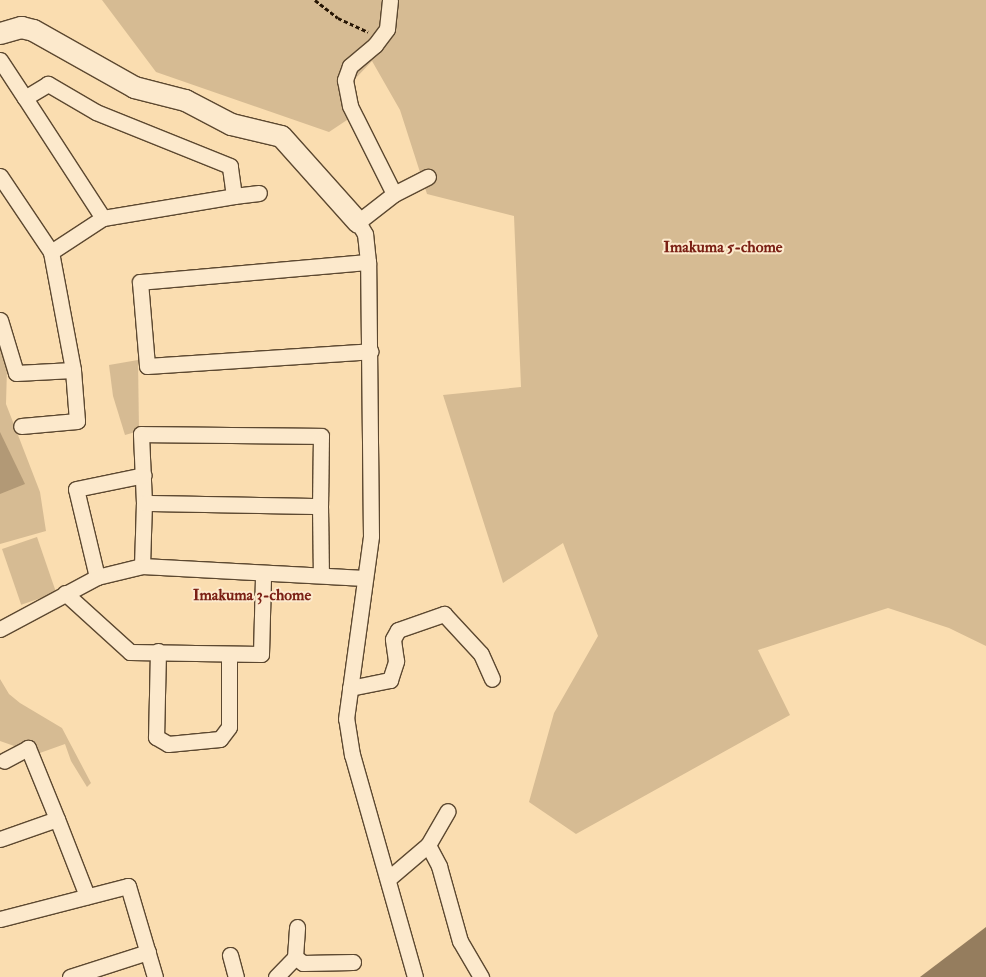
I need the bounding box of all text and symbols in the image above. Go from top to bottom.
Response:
district label: Imakuma 5-chome [663,237,783,257]
district label: Imakuma 3-chome [193,585,311,605]

